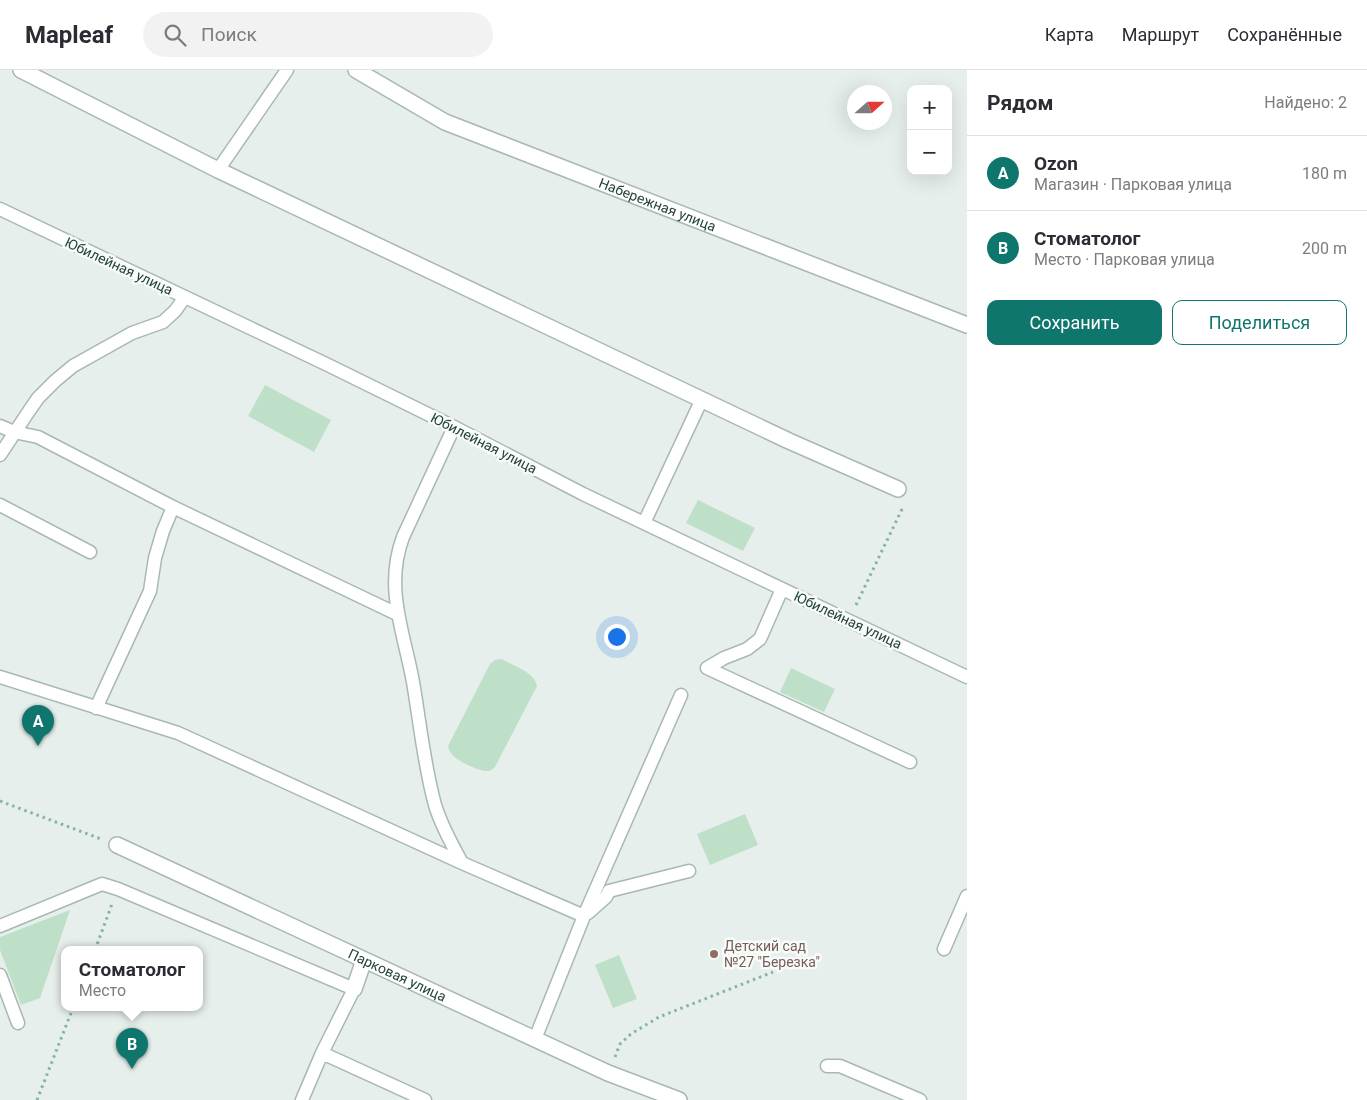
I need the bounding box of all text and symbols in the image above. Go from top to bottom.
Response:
search box [143,12,493,57]
text: Mapleaf [25,21,113,49]
icon: search [161,21,189,49]
text: Поиск [201,23,257,46]
text: Карта [1045,24,1094,45]
text: Маршрут [1122,24,1199,45]
text: Сохранённые [1227,24,1342,45]
north arrow [847,85,892,130]
map controls [907,85,952,175]
button: + [907,85,952,130]
text: Рядом [987,91,1053,115]
text: Найдено: 2 [1264,93,1347,112]
button: − [907,130,952,175]
text: Ozon [1034,152,1078,175]
text: A [998,164,1008,183]
text: 180 m [1302,164,1347,183]
street label: Набережная улица [597,175,718,235]
text: Магазин · Парковая улица [1034,175,1232,194]
text: Стоматолог [1034,227,1140,250]
street label: Юбилейная улица [63,234,175,298]
text: B [998,239,1008,258]
text: 200 m [1302,239,1347,258]
text: Место · Парковая улица [1034,250,1215,269]
button: Сохранить [987,300,1162,345]
button: Поделиться [1172,300,1347,345]
street label: Юбилейная улица [428,409,540,477]
street label: Юбилейная улица [792,588,904,652]
your location [604,624,630,650]
pin: A [22,705,54,746]
place label: Детский сад №27 "Березка" [724,938,820,970]
popup [61,946,203,1011]
street label: Парковая улица [346,946,449,1005]
marker: Детский сад №27 "Березка" [708,948,720,960]
text: Стоматолог [79,958,185,981]
text: Место [79,981,126,1000]
pin: B [116,1028,148,1069]

